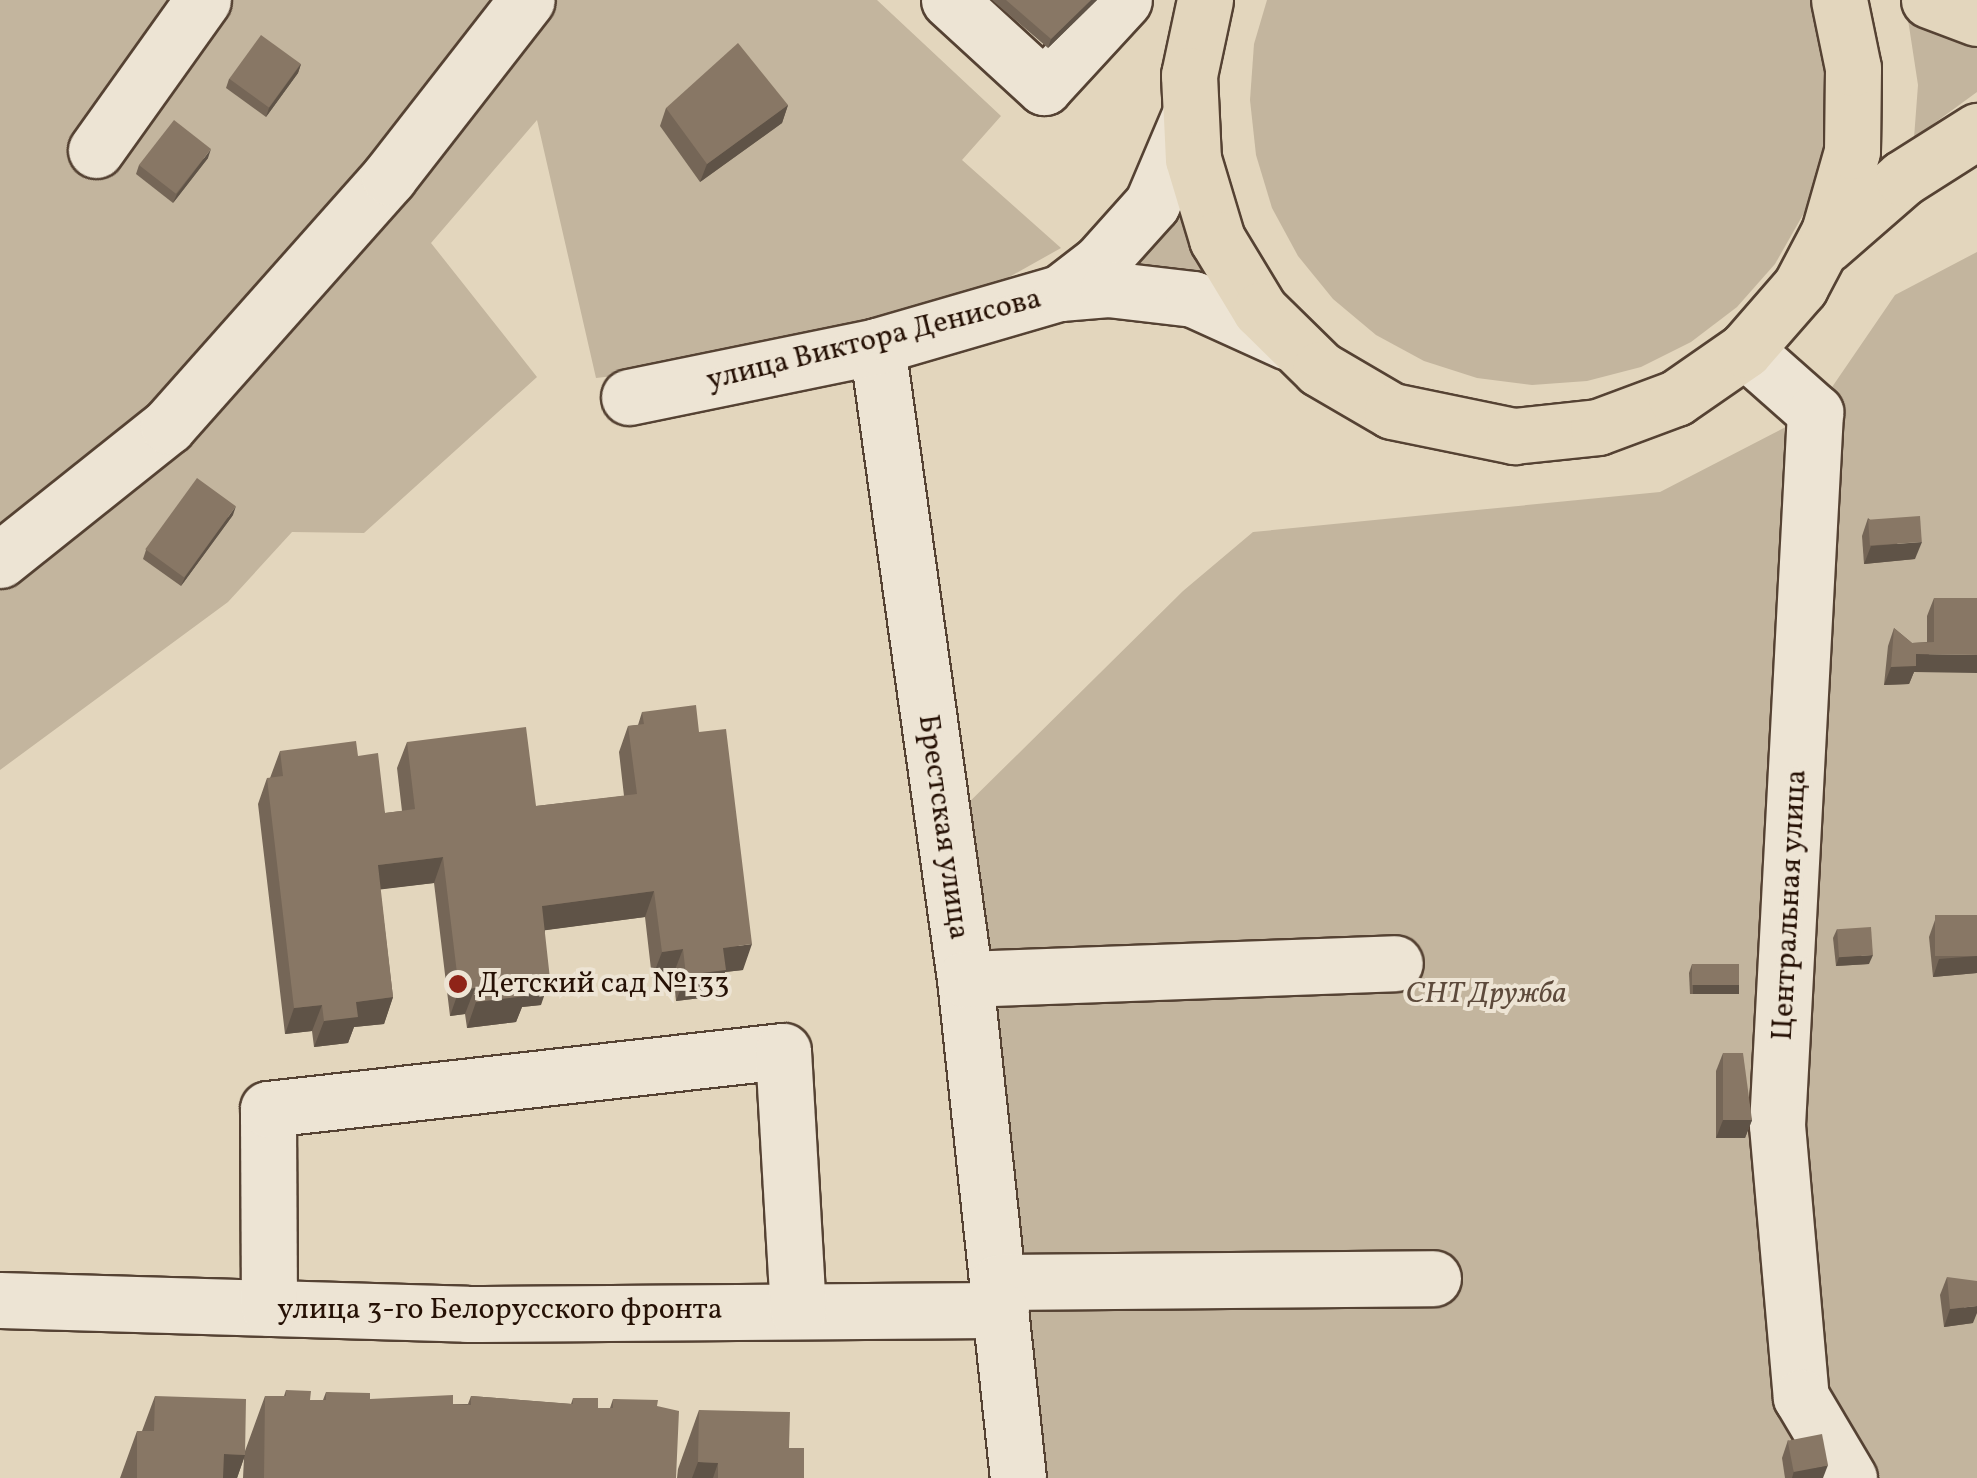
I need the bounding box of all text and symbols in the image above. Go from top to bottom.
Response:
street label: улица Виктора Денисова [703,281,1045,399]
street label: Брестская улица [909,712,977,942]
street label: Центральная улица [1765,768,1815,1042]
place label: Детский сад №133 [478,966,729,1002]
marker: Детский сад №133 [447,973,469,995]
park label: СНТ Дружба [1405,976,1567,1012]
street label: улица 3-го Белорусского фронта [277,1292,723,1328]

